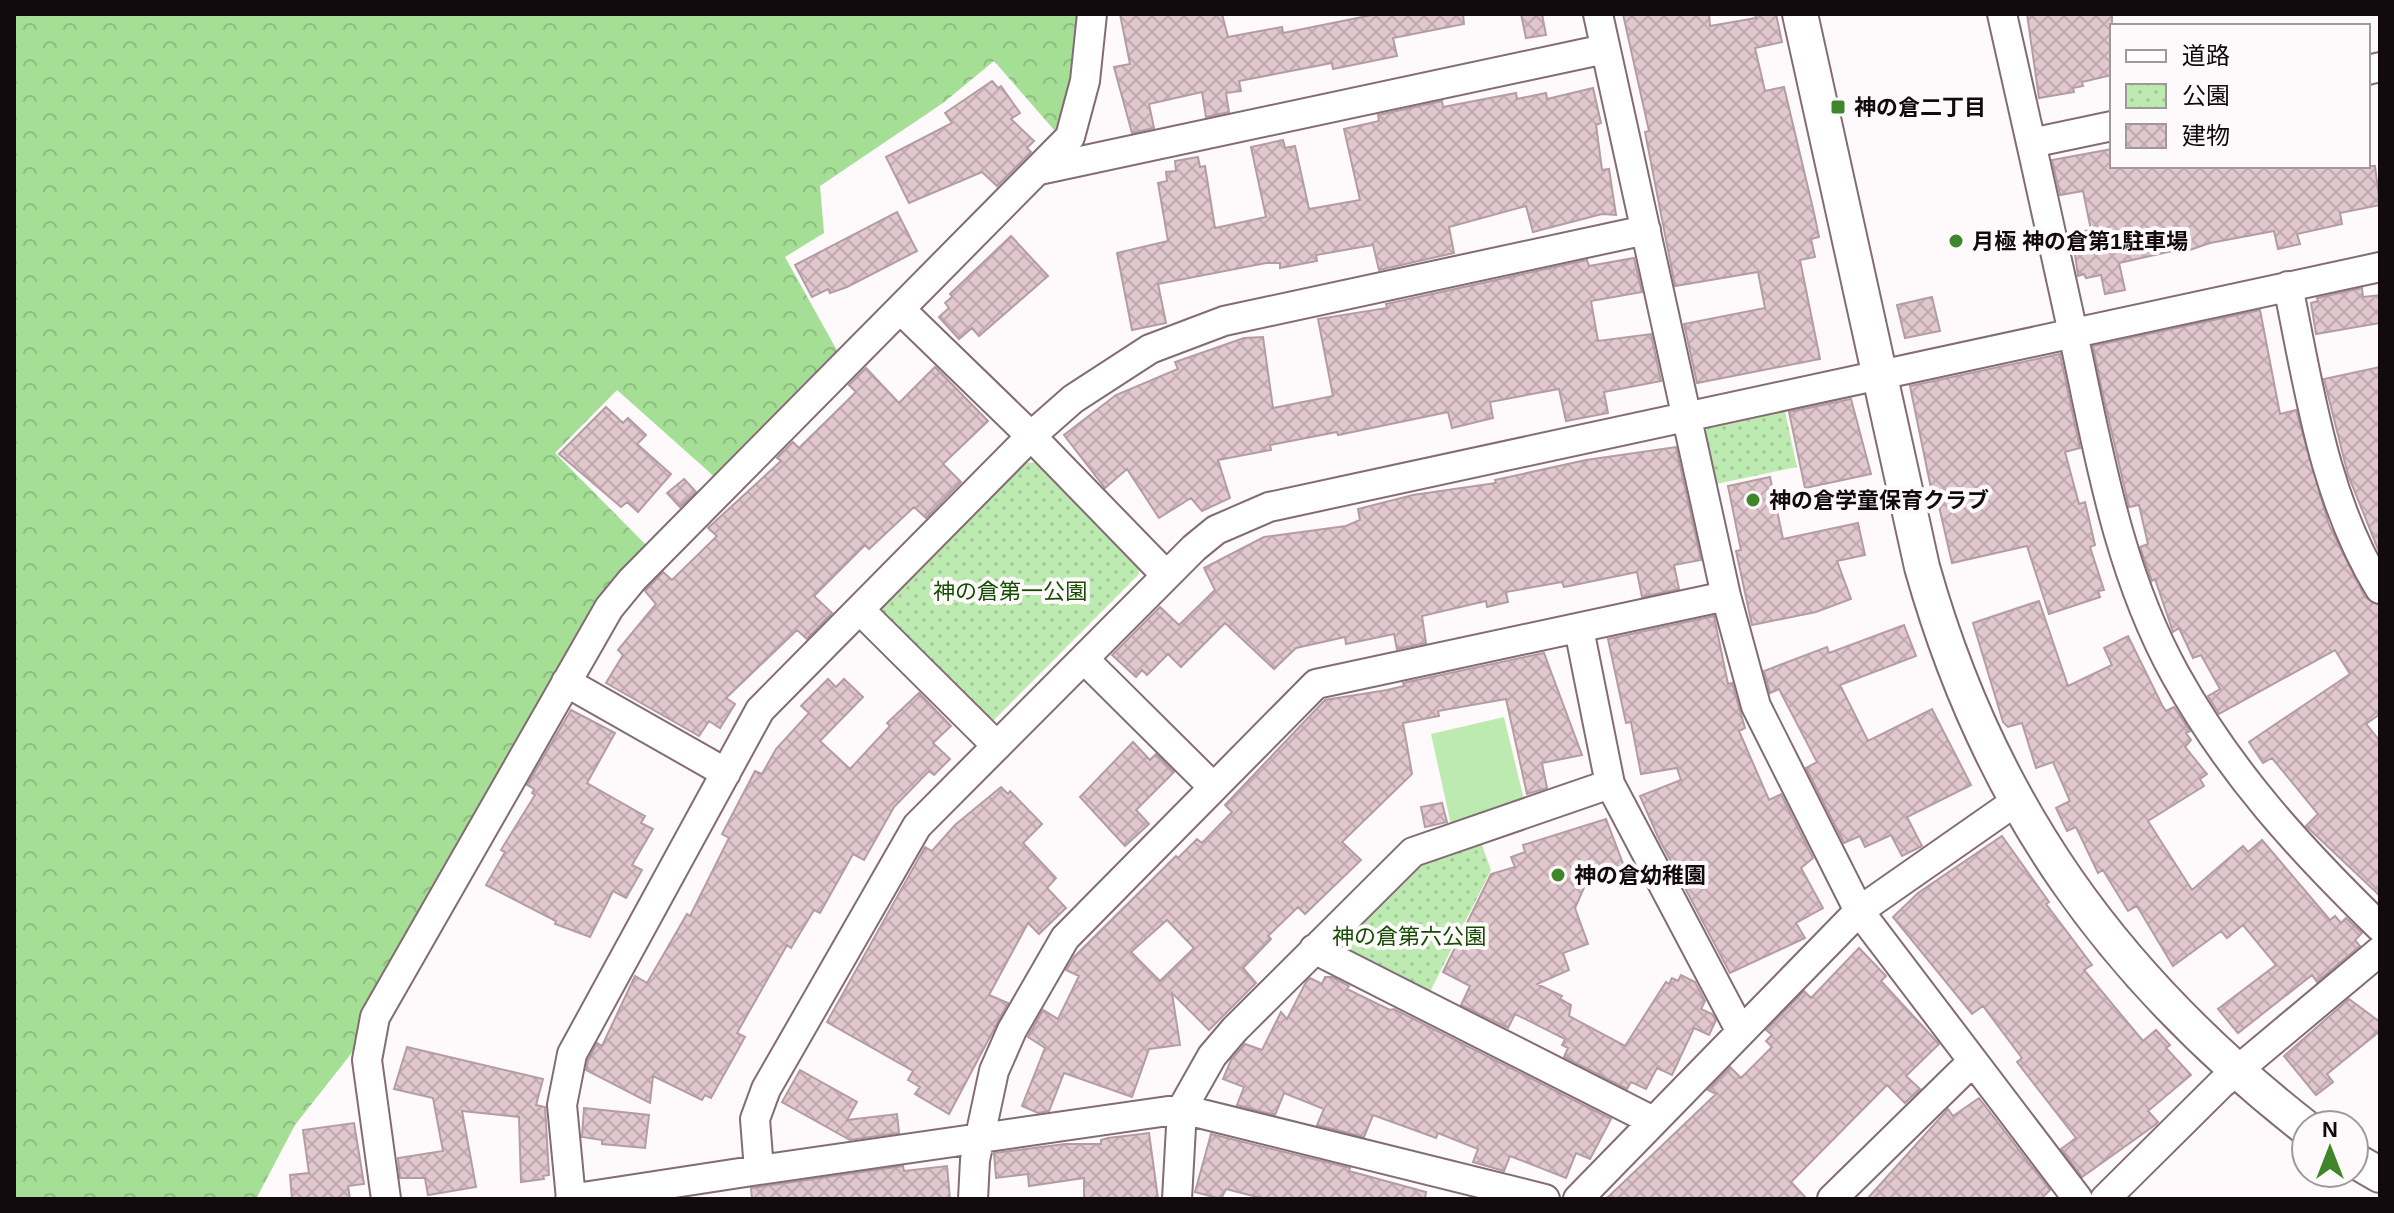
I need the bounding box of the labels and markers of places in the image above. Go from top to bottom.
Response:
place label: 神の倉二丁目 [1854,95,1986,120]
marker: 神の倉二丁目 [1829,98,1847,116]
place label: 月極 神の倉第1駐車場 [1972,229,2188,254]
marker: 月極 神の倉第1駐車場 [1947,232,1965,250]
place label: 神の倉学童保育クラブ [1769,488,1989,513]
marker: 神の倉学童保育クラブ [1744,491,1762,509]
place label: 神の倉幼稚園 [1574,863,1706,888]
marker: 神の倉幼稚園 [1549,866,1567,884]

